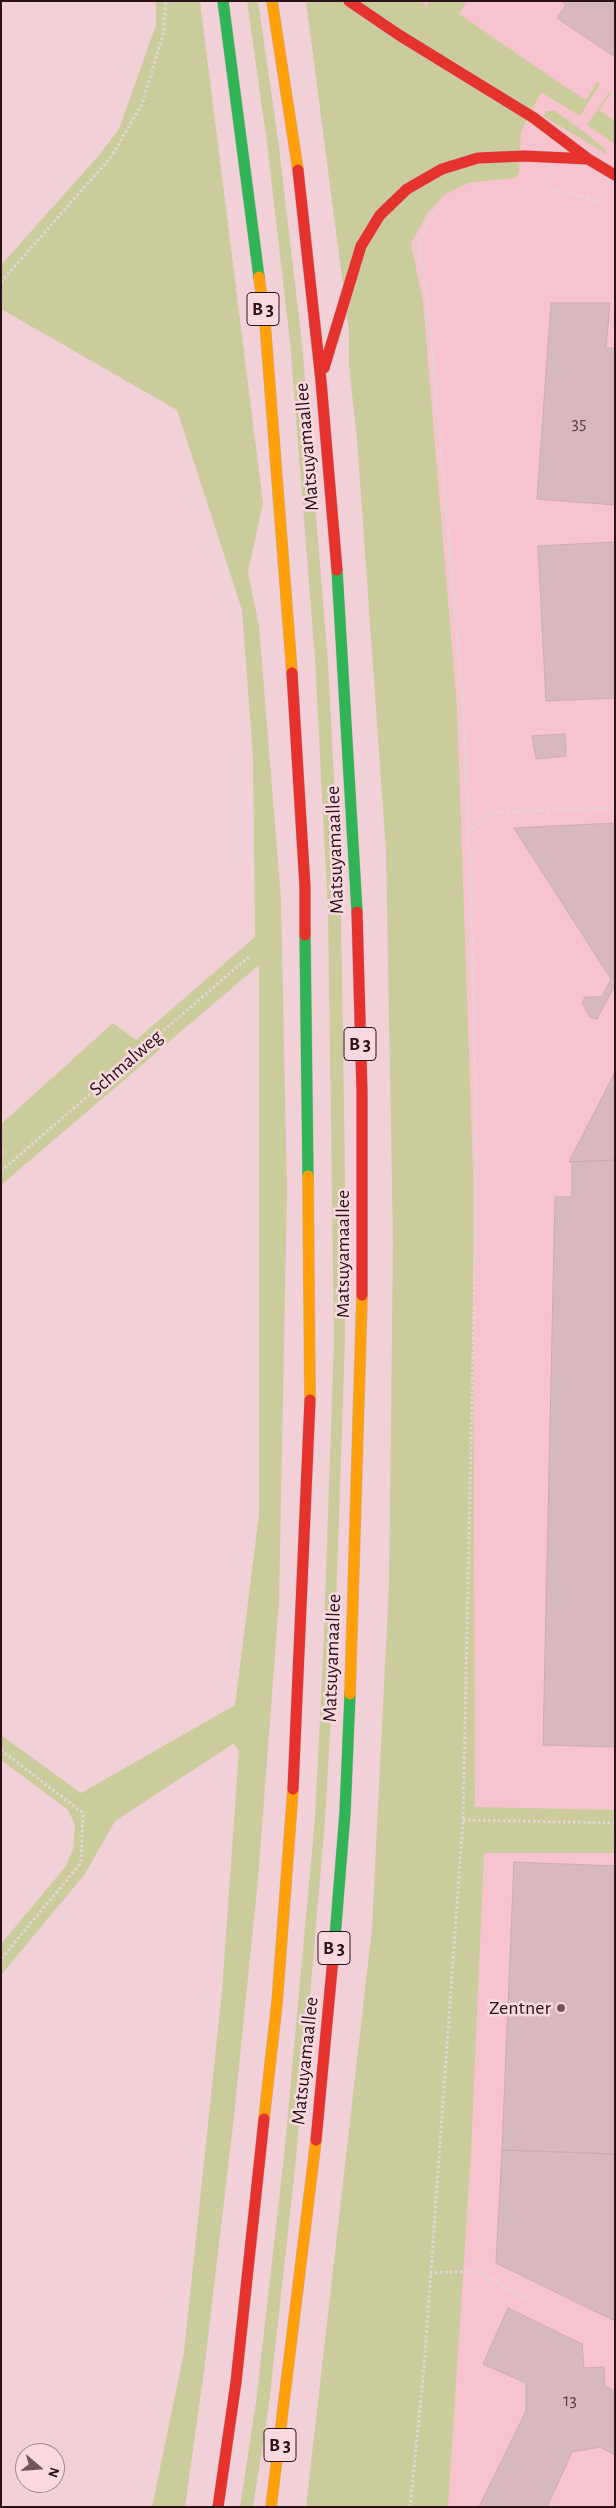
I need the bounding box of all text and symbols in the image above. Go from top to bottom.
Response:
road number: B 3 [247,292,279,326]
street label: Matsuyamaallee [289,382,325,512]
house number: 35 [572,413,586,435]
street label: Matsuyamaallee [321,785,349,915]
street label: Schmalweg [85,1025,167,1101]
road number: B 3 [344,1028,376,1060]
street label: Matsuyamaallee [331,1190,355,1318]
street label: Matsuyamaallee [318,1593,346,1723]
road number: B 3 [318,1932,350,1965]
street label: Matsuyamaallee [286,1996,324,2126]
place label: Zentner [489,1996,551,2020]
marker: Zentner [555,2002,567,2014]
house number: 13 [563,2390,577,2412]
road number: B 3 [264,2428,296,2462]
north arrow [15,2443,65,2493]
text: N [45,2466,61,2479]

